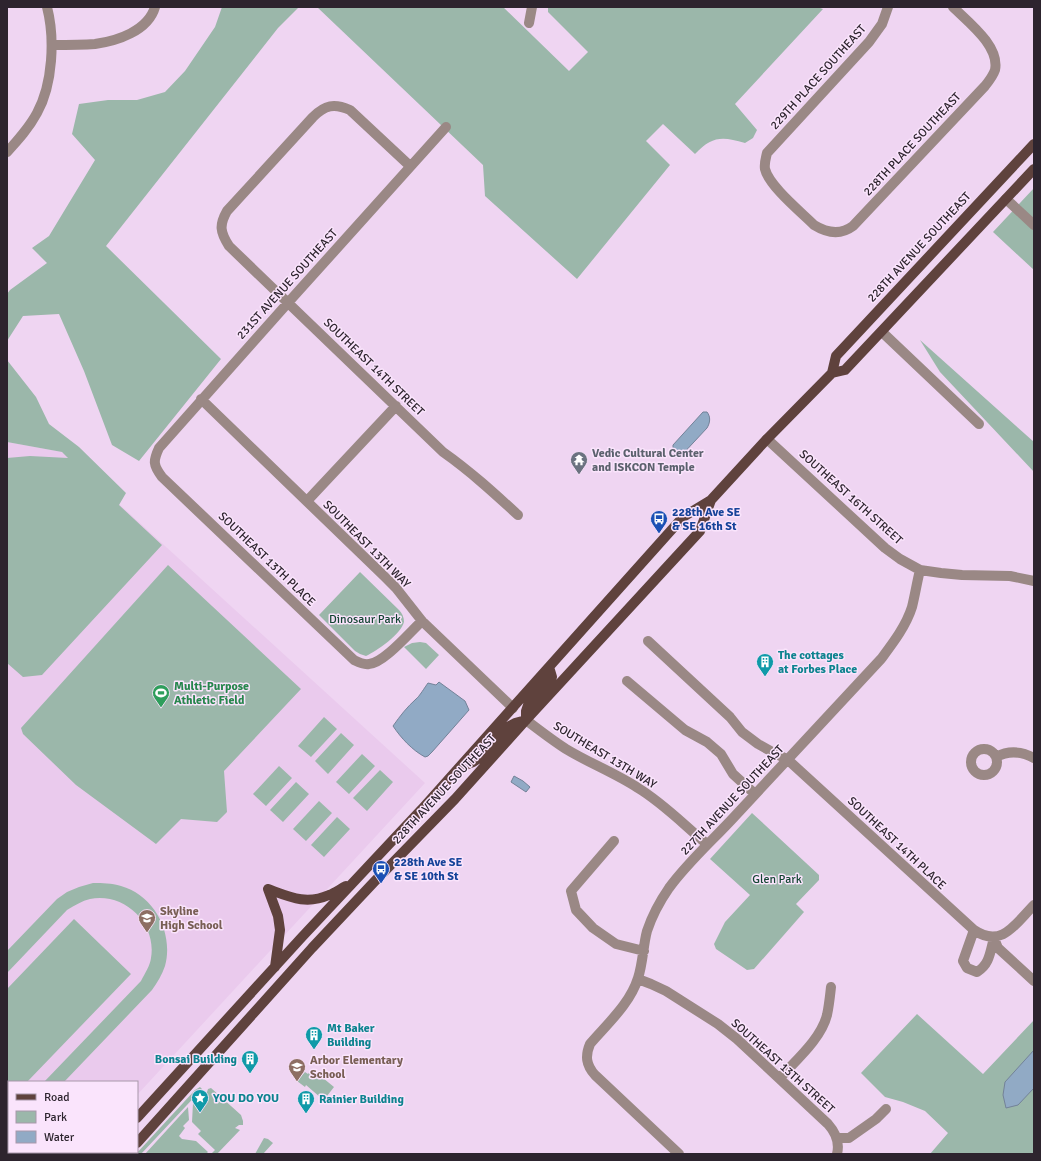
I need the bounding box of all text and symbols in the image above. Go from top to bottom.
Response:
street label: 229TH PLACE SOUTHEAST [767,22,869,133]
street label: 228TH PLACE SOUTHEAST [861,89,964,199]
street label: 228TH AVENUE SOUTHEAST [864,189,974,305]
street label: 231ST AVENUE SOUTHEAST [234,226,341,343]
street label: SOUTHEAST 14TH STREET [320,315,427,419]
place label: Vedic Cultural Center and ISKCON Temple [592,446,704,475]
street label: SOUTHEAST 16TH STREET [796,447,906,548]
temple icon: Vedic Cultural Center and ISKCON Temple [569,450,589,475]
street label: SOUTHEAST 13TH WAY [320,497,414,591]
place label: 228th Ave SE & SE 16th St [672,505,740,534]
street label: SOUTHEAST 13TH PLACE [215,509,319,610]
bus stop icon: 228th Ave SE & SE 16th St [649,509,669,534]
park label: Dinosaur Park [329,612,401,627]
place label: The cottages at Forbes Place [778,648,857,677]
building icon: The cottages at Forbes Place [755,652,775,677]
place label: Multi-Purpose Athletic Field [174,679,249,708]
sports icon: Multi-Purpose Athletic Field [151,683,171,708]
street label: SOUTHEAST 13TH WAY [550,719,659,792]
street label: 228TH AVENUE SOUTHEAST [389,731,499,847]
street label: 227TH AVENUE SOUTHEAST [677,742,787,858]
street label: SOUTHEAST 14TH PLACE [844,794,949,893]
place label: 228th Ave SE & SE 10th St [394,855,462,884]
bus stop icon: 228th Ave SE & SE 10th St [371,859,391,884]
park label: Glen Park [752,872,802,887]
place label: Skyline High School [160,904,223,933]
school or university icon: Skyline High School [137,908,157,933]
street label: SOUTHEAST 13TH STREET [728,1016,838,1117]
place label: Mt Baker Building [327,1021,375,1050]
building icon: Mt Baker Building [304,1025,324,1050]
building icon: Bonsai Building [240,1049,260,1074]
place label: Bonsai Building [155,1052,238,1067]
place label: Arbor Elementary School [310,1053,403,1082]
school or university icon: Arbor Elementary School [287,1057,307,1082]
legend [8,1081,138,1153]
place icon: YOU DO YOU [190,1088,210,1113]
building icon: Rainier Building [296,1089,316,1114]
text: Road [44,1090,70,1105]
place label: YOU DO YOU [212,1091,279,1106]
place label: Rainier Building [319,1092,404,1107]
text: Park [44,1110,67,1125]
text: Water [44,1130,75,1145]

